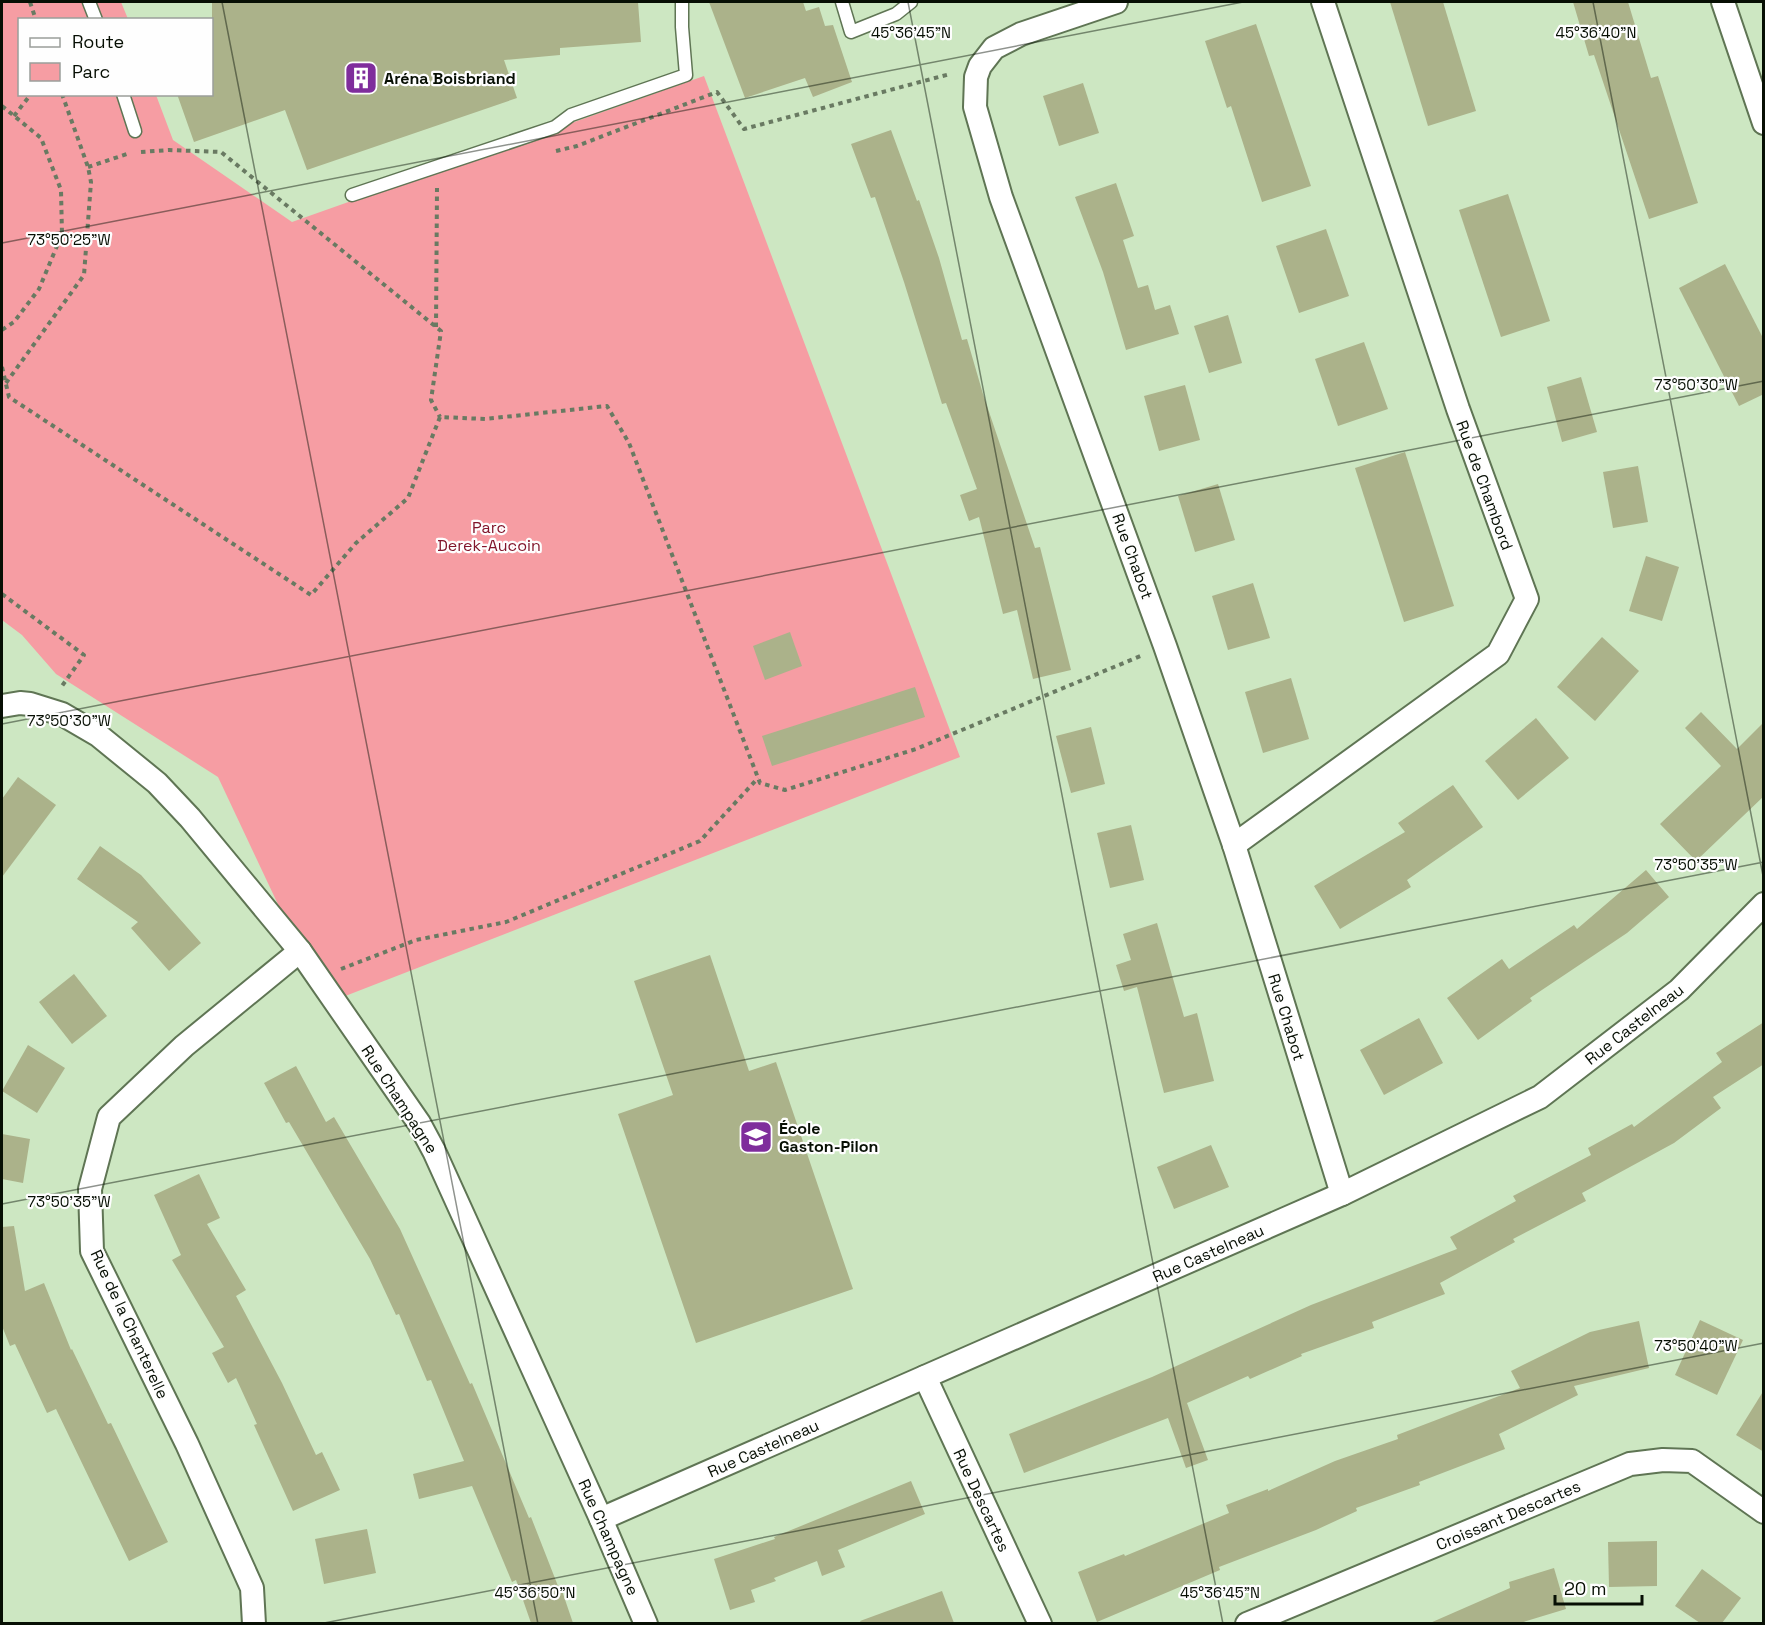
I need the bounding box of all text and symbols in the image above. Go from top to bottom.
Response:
legend [18,18,213,96]
text: 45°36'45"N [871,23,951,42]
text: 45°36'40"N [1556,23,1636,42]
text: Route [72,30,124,53]
text: Parc [72,60,110,83]
building icon: Aréna Boisbriand [343,60,379,96]
place label: Aréna Boisbriand [384,68,516,89]
text: 73°50'25"W [27,230,111,249]
text: 73°50'30"W [1654,375,1738,394]
street label: Rue de Chambord [1451,417,1518,553]
street label: Rue Chabot [1107,510,1158,602]
park label: Parc Derek-Aucoin [437,517,541,556]
text: 73°50'30"W [27,711,111,730]
text: 73°50'35"W [1654,855,1738,874]
street label: Rue Chabot [1263,971,1310,1063]
street label: Rue Castelneau [1581,979,1688,1070]
street label: Rue Champagne [357,1041,443,1158]
place label: École Gaston-Pilon [779,1118,878,1157]
school or university icon: École Gaston-Pilon [738,1119,774,1155]
text: 73°50'35"W [27,1192,111,1211]
street label: Rue Castelneau [1149,1220,1267,1287]
street label: Rue de la Chanterelle [86,1246,173,1402]
text: 73°50'40"W [1654,1336,1738,1355]
street label: Rue Castelneau [704,1415,822,1482]
street label: Rue Descartes [948,1445,1015,1555]
street label: Croissant Descartes [1433,1475,1584,1555]
street label: Rue Champagne [573,1476,644,1599]
scale bar [1555,1568,1642,1606]
text: 20 m [1564,1577,1607,1600]
text: 45°36'50"N [494,1583,576,1602]
text: 45°36'45"N [1180,1583,1260,1602]

